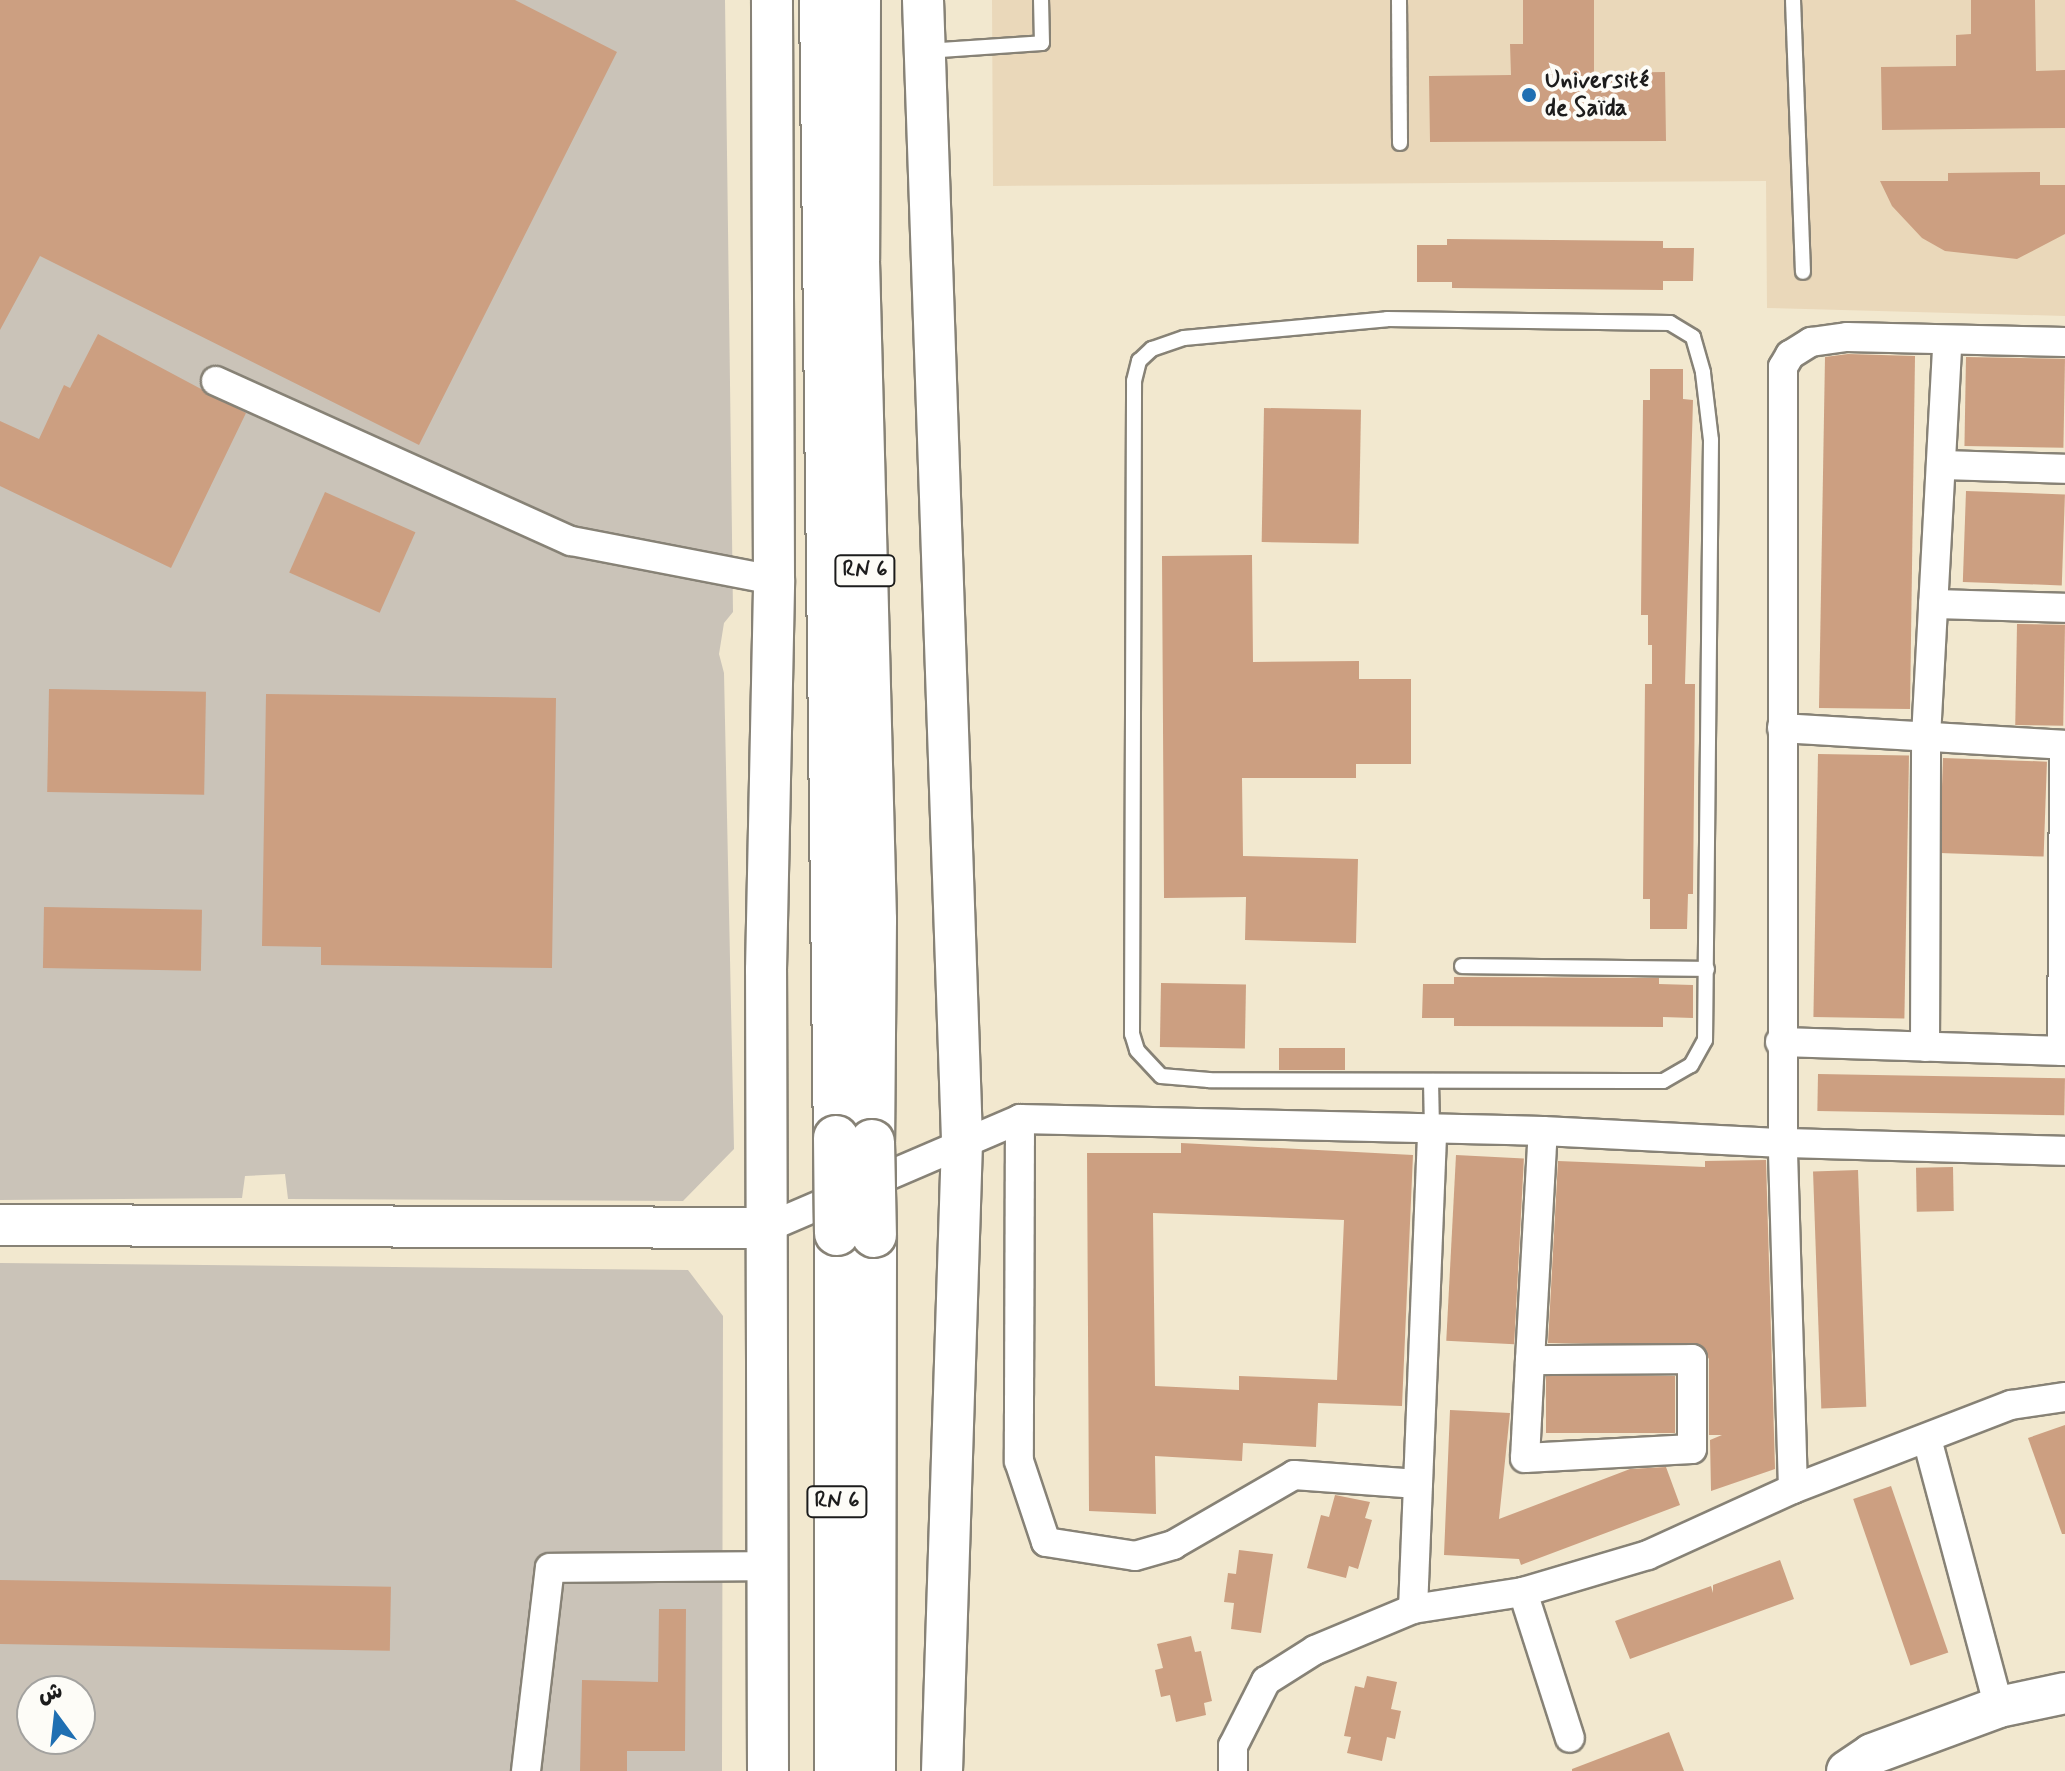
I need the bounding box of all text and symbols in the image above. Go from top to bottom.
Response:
place label: Université de Saïda [1545,67,1649,123]
marker: Université de Saïda [1520,86,1538,104]
road number: RN 6 [833,553,897,589]
road number: RN 6 [805,1484,869,1520]
north arrow [16,1675,96,1755]
text: ش [35,1677,66,1710]

